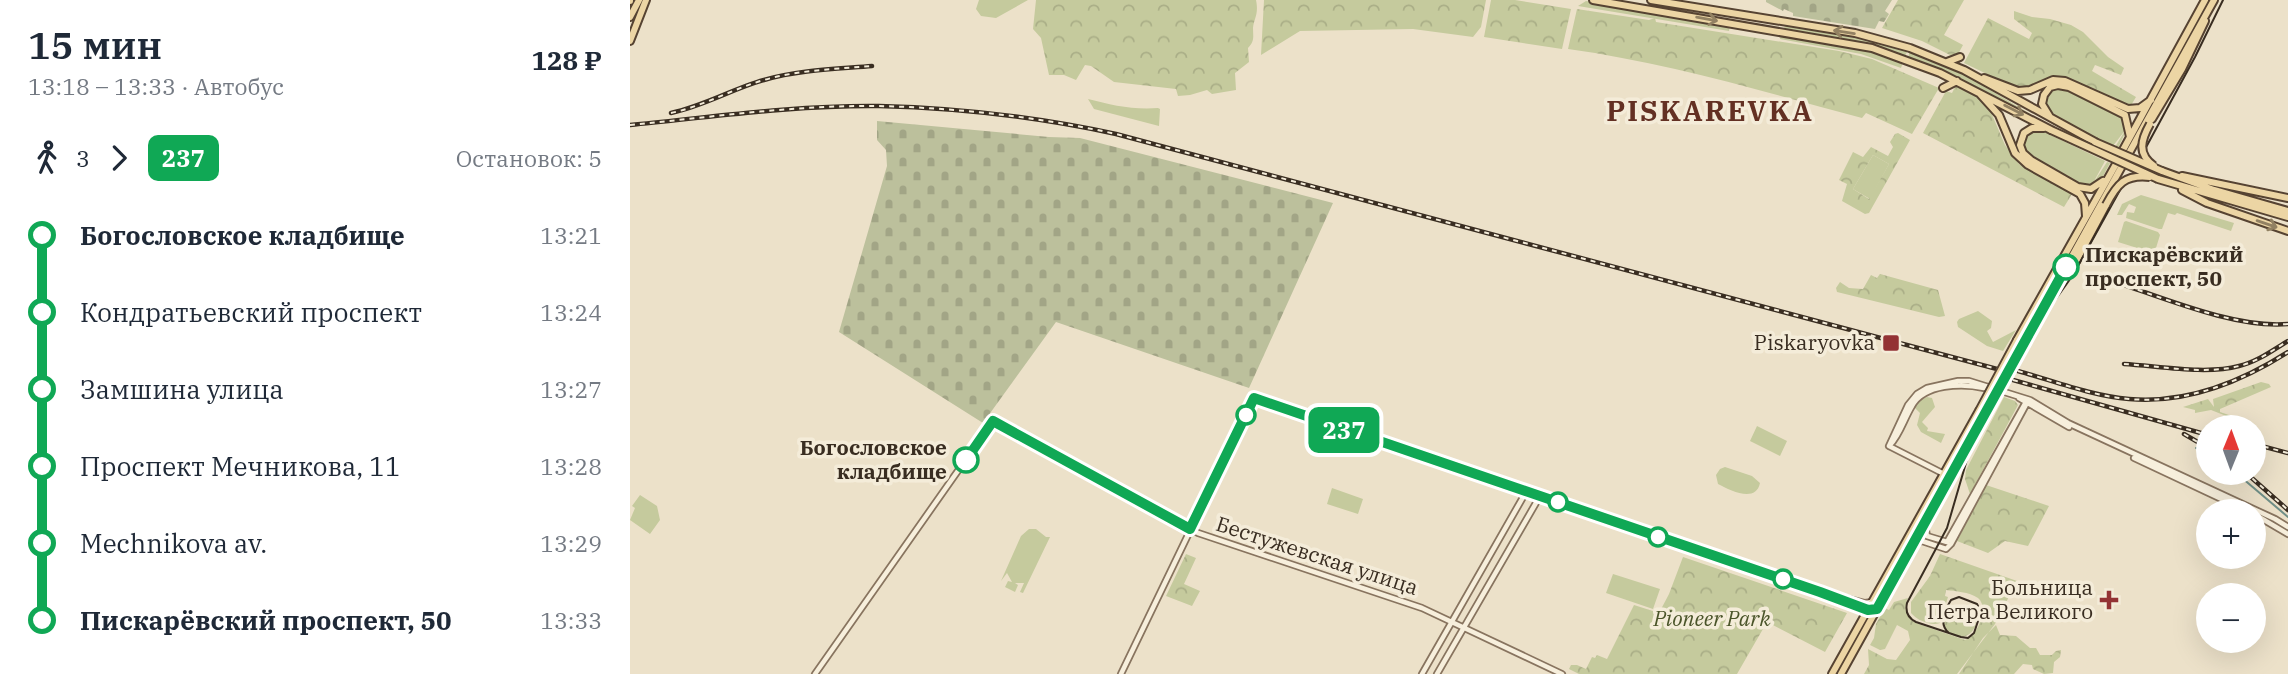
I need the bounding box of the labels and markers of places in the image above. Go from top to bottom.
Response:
place label: Пискарёвский проспект, 50 [2085,240,2243,292]
marker: Пискарёвский проспект, 50 [2053,254,2079,280]
place label: Piskaryovka [1754,328,1875,356]
marker: Piskaryovka [1881,333,1901,353]
unlabelled marker [1236,405,1256,425]
place label: Богословское кладбище [800,433,947,485]
marker: Богословское кладбище [953,447,979,473]
unlabelled marker [1548,492,1568,512]
unlabelled marker [1648,527,1668,547]
unlabelled marker [1773,569,1793,589]
place label: Больница Петра Великого [1927,573,2093,625]
marker: Больница Петра Великого [2099,590,2119,610]

